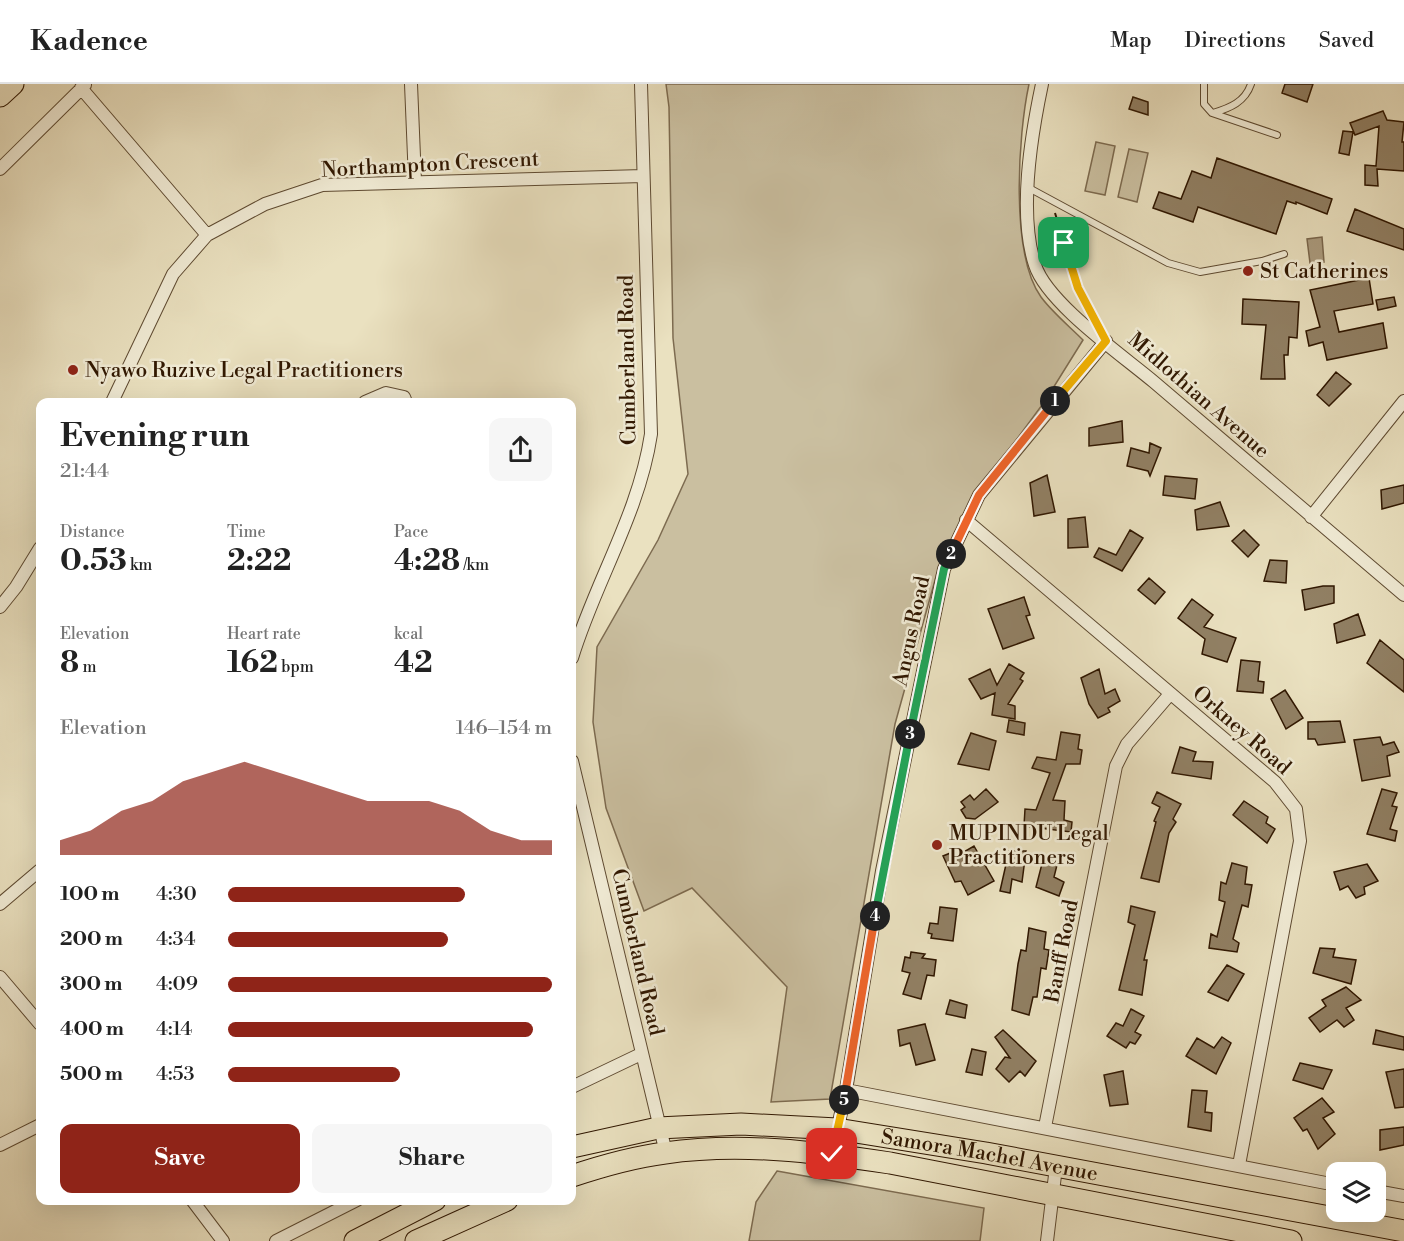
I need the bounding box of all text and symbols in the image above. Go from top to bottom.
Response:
text: Kadence [30,24,148,59]
text: Map [1110,28,1152,54]
text: Directions [1185,28,1286,54]
text: Saved [1319,28,1374,54]
street label: Northampton Crescent [320,146,540,184]
pin [1038,217,1089,268]
icon: arrive [1047,226,1080,259]
place label: St Catherines [1260,259,1388,285]
marker: St Catherines [1241,264,1255,278]
street label: Cumberland Road [614,274,642,445]
street label: Midlothian Avenue [1122,327,1274,464]
place label: Nyawo Ruzive Legal Practitioners [85,358,403,384]
marker: Nyawo Ruzive Legal Practitioners [66,363,80,377]
pin: 1 [1040,386,1070,416]
text: 1 [1051,391,1059,411]
text: Evening run [60,416,249,457]
button: share [489,418,552,481]
text: 21:44 [60,459,109,484]
text: Distance [60,522,125,542]
text: Time [227,522,266,542]
text: Pace [394,522,428,542]
pin: 2 [936,539,966,569]
text: 0.53 [60,542,127,580]
text: 2:22 [227,542,291,580]
text: 4:28 [394,542,460,580]
text: 2 [946,544,956,564]
text: km [127,555,152,575]
text: /km [460,555,489,575]
street label: Angus Road [887,574,936,690]
text: Elevation [60,624,129,644]
text: Heart rate [227,624,301,644]
text: kcal [394,624,423,644]
text: 8 [60,644,79,682]
text: 162 [227,644,278,682]
text: 42 [394,644,433,682]
text: m [79,657,96,677]
text: bpm [278,657,314,677]
street label: Orkney Road [1187,681,1296,781]
text: Elevation [60,716,147,741]
text: 146–154 m [456,716,552,741]
pin: 3 [895,719,925,749]
text: 3 [905,724,915,744]
place label: MUPINDU Legal Practitioners [949,821,1109,871]
marker: MUPINDU Legal Practitioners [930,838,944,852]
street label: Cumberland Road [605,866,669,1038]
text: 100 m [60,882,119,907]
text: 4:30 [156,882,197,907]
street label: Banff Road [1039,897,1085,1006]
pin: 4 [860,901,890,931]
text: 4 [870,906,880,926]
text: 200 m [60,927,123,952]
text: 4:34 [156,927,196,952]
text: 300 m [60,972,123,997]
text: 4:09 [156,972,198,997]
text: 400 m [60,1017,124,1042]
text: 4:14 [156,1017,192,1042]
text: 500 m [60,1062,123,1087]
text: 4:53 [156,1062,194,1087]
pin: 5 [829,1085,859,1115]
text: 5 [839,1090,849,1110]
button: Save [60,1124,300,1193]
button: Share [312,1124,552,1193]
street label: Samora Machel Avenue [879,1124,1100,1188]
pin [806,1128,857,1179]
icon: check [815,1137,848,1170]
map controls [1326,1162,1386,1222]
button: layers [1326,1162,1386,1222]

